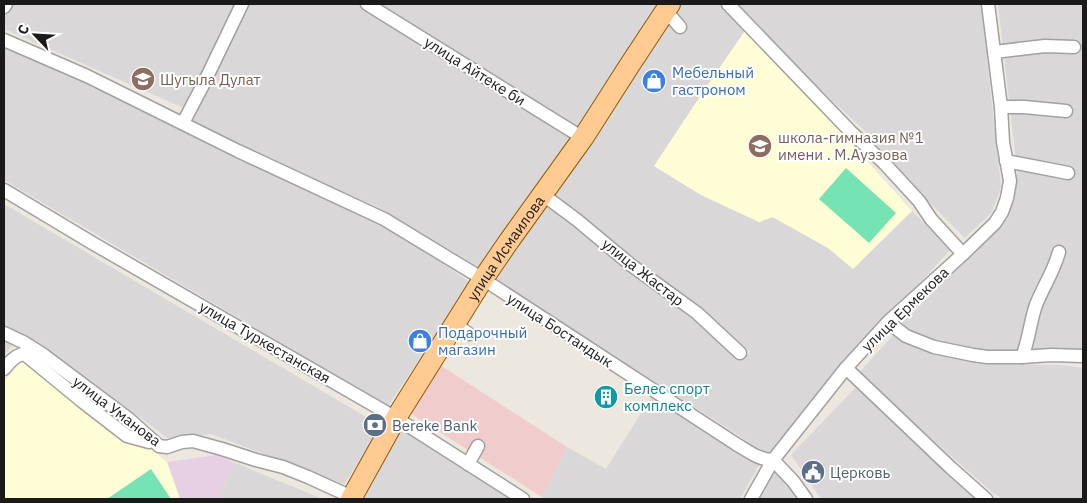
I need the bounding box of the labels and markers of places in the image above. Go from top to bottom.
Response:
place label: Мебельный гастроном [672,63,754,99]
school or university icon: Шугыла Дулат [130,66,156,92]
shop icon: Мебельный гастроном [641,68,667,94]
place label: Шугыла Дулат [160,70,261,89]
place label: школа-гимназия №1 имени . М.Ауэзова [778,128,924,164]
school or university icon: школа-гимназия №1 имени . М.Ауэзова [747,133,773,159]
place label: Подарочный магазин [438,323,527,359]
shop icon: Подарочный магазин [407,328,433,354]
place label: Белес спорт комплекс [624,379,710,415]
building icon: Белес спорт комплекс [593,384,619,410]
bank icon: Bereke Bank [362,412,388,438]
place label: Bereke Bank [392,416,477,435]
public building icon: Церковь [800,459,826,485]
place label: Церковь [830,463,891,482]

